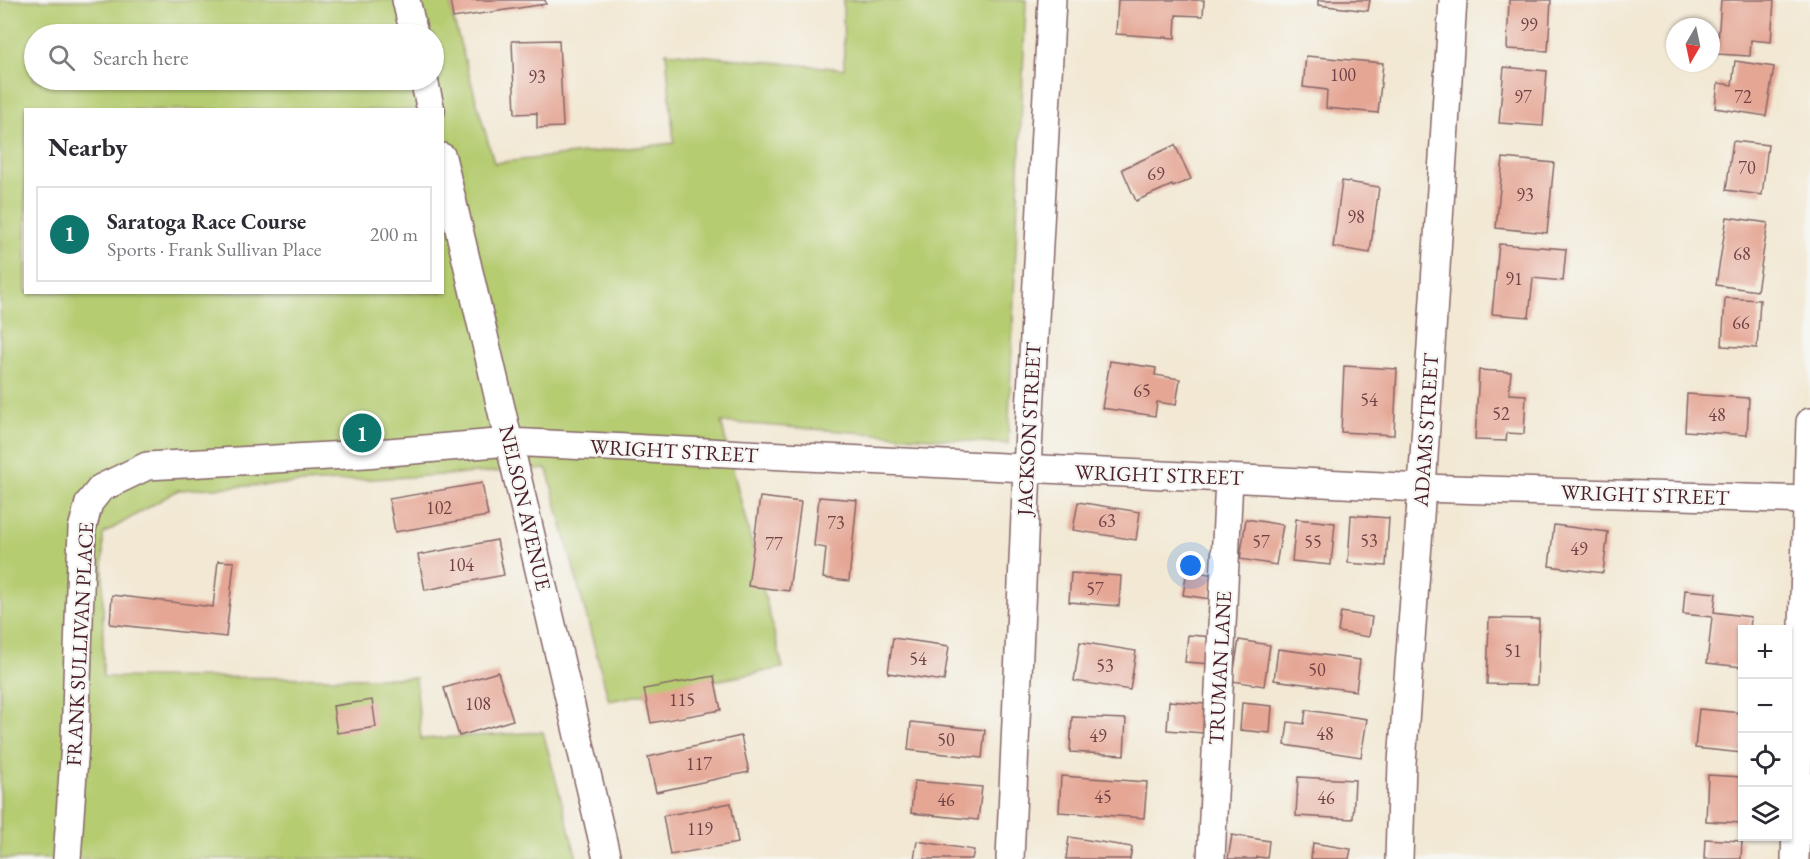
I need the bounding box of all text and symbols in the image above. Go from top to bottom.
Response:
house number: 99 [1520,13,1538,36]
north arrow [1666,18,1720,72]
search box [24,24,444,90]
icon: search [45,41,78,74]
text: Search here [93,43,188,72]
house number: 100 [1330,63,1356,86]
house number: 93 [528,65,546,88]
house number: 97 [1514,85,1532,108]
house number: 72 [1734,85,1752,108]
text: Nearby [48,130,128,164]
house number: 70 [1738,156,1756,179]
house number: 69 [1147,162,1165,185]
house number: 93 [1516,183,1534,206]
house number: 98 [1347,205,1365,228]
text: Saratoga Race Course [107,207,306,236]
text: 1 [64,221,75,247]
text: 200 m [370,221,418,247]
text: Sports · Frank Sullivan Place [107,236,322,262]
house number: 68 [1733,242,1751,265]
house number: 91 [1505,267,1523,290]
house number: 66 [1732,311,1750,334]
street label: JACKSON STREET [1010,341,1047,518]
street label: ADAMS STREET [1407,351,1444,509]
house number: 65 [1133,379,1151,402]
house number: 54 [1360,388,1378,411]
house number: 52 [1492,402,1510,425]
house number: 48 [1708,403,1726,426]
pin: 1 [342,410,382,456]
street label: NELSON AVENUE [493,423,558,593]
street label: WRIGHT STREET [589,433,760,468]
street label: WRIGHT STREET [1074,458,1245,491]
street label: WRIGHT STREET [1560,478,1731,511]
house number: 102 [426,496,452,519]
house number: 63 [1098,509,1116,532]
house number: 73 [827,511,845,534]
street label: FRANK SULLIVAN PLACE [60,521,99,767]
house number: 53 [1360,529,1378,552]
house number: 57 [1252,530,1270,553]
house number: 55 [1304,530,1322,553]
house number: 77 [765,532,783,555]
house number: 49 [1570,537,1588,560]
your location [1176,551,1205,580]
house number: 104 [448,553,474,576]
house number: 57 [1086,577,1104,600]
street label: TRUMAN LANE [1202,590,1237,746]
map controls [1738,625,1792,841]
button: + [1738,625,1792,679]
house number: 51 [1504,639,1522,662]
house number: 54 [909,647,927,670]
house number: 53 [1096,654,1114,677]
house number: 50 [1308,658,1326,681]
button: − [1738,679,1792,733]
house number: 115 [669,688,695,711]
house number: 108 [465,692,491,715]
house number: 48 [1316,722,1334,745]
house number: 49 [1089,724,1107,747]
house number: 50 [937,728,955,751]
button: locate [1738,733,1792,787]
house number: 117 [686,752,712,775]
house number: 45 [1094,785,1112,808]
house number: 46 [1317,786,1335,809]
button: layers [1738,787,1792,841]
house number: 46 [937,788,955,811]
house number: 119 [687,817,713,840]

